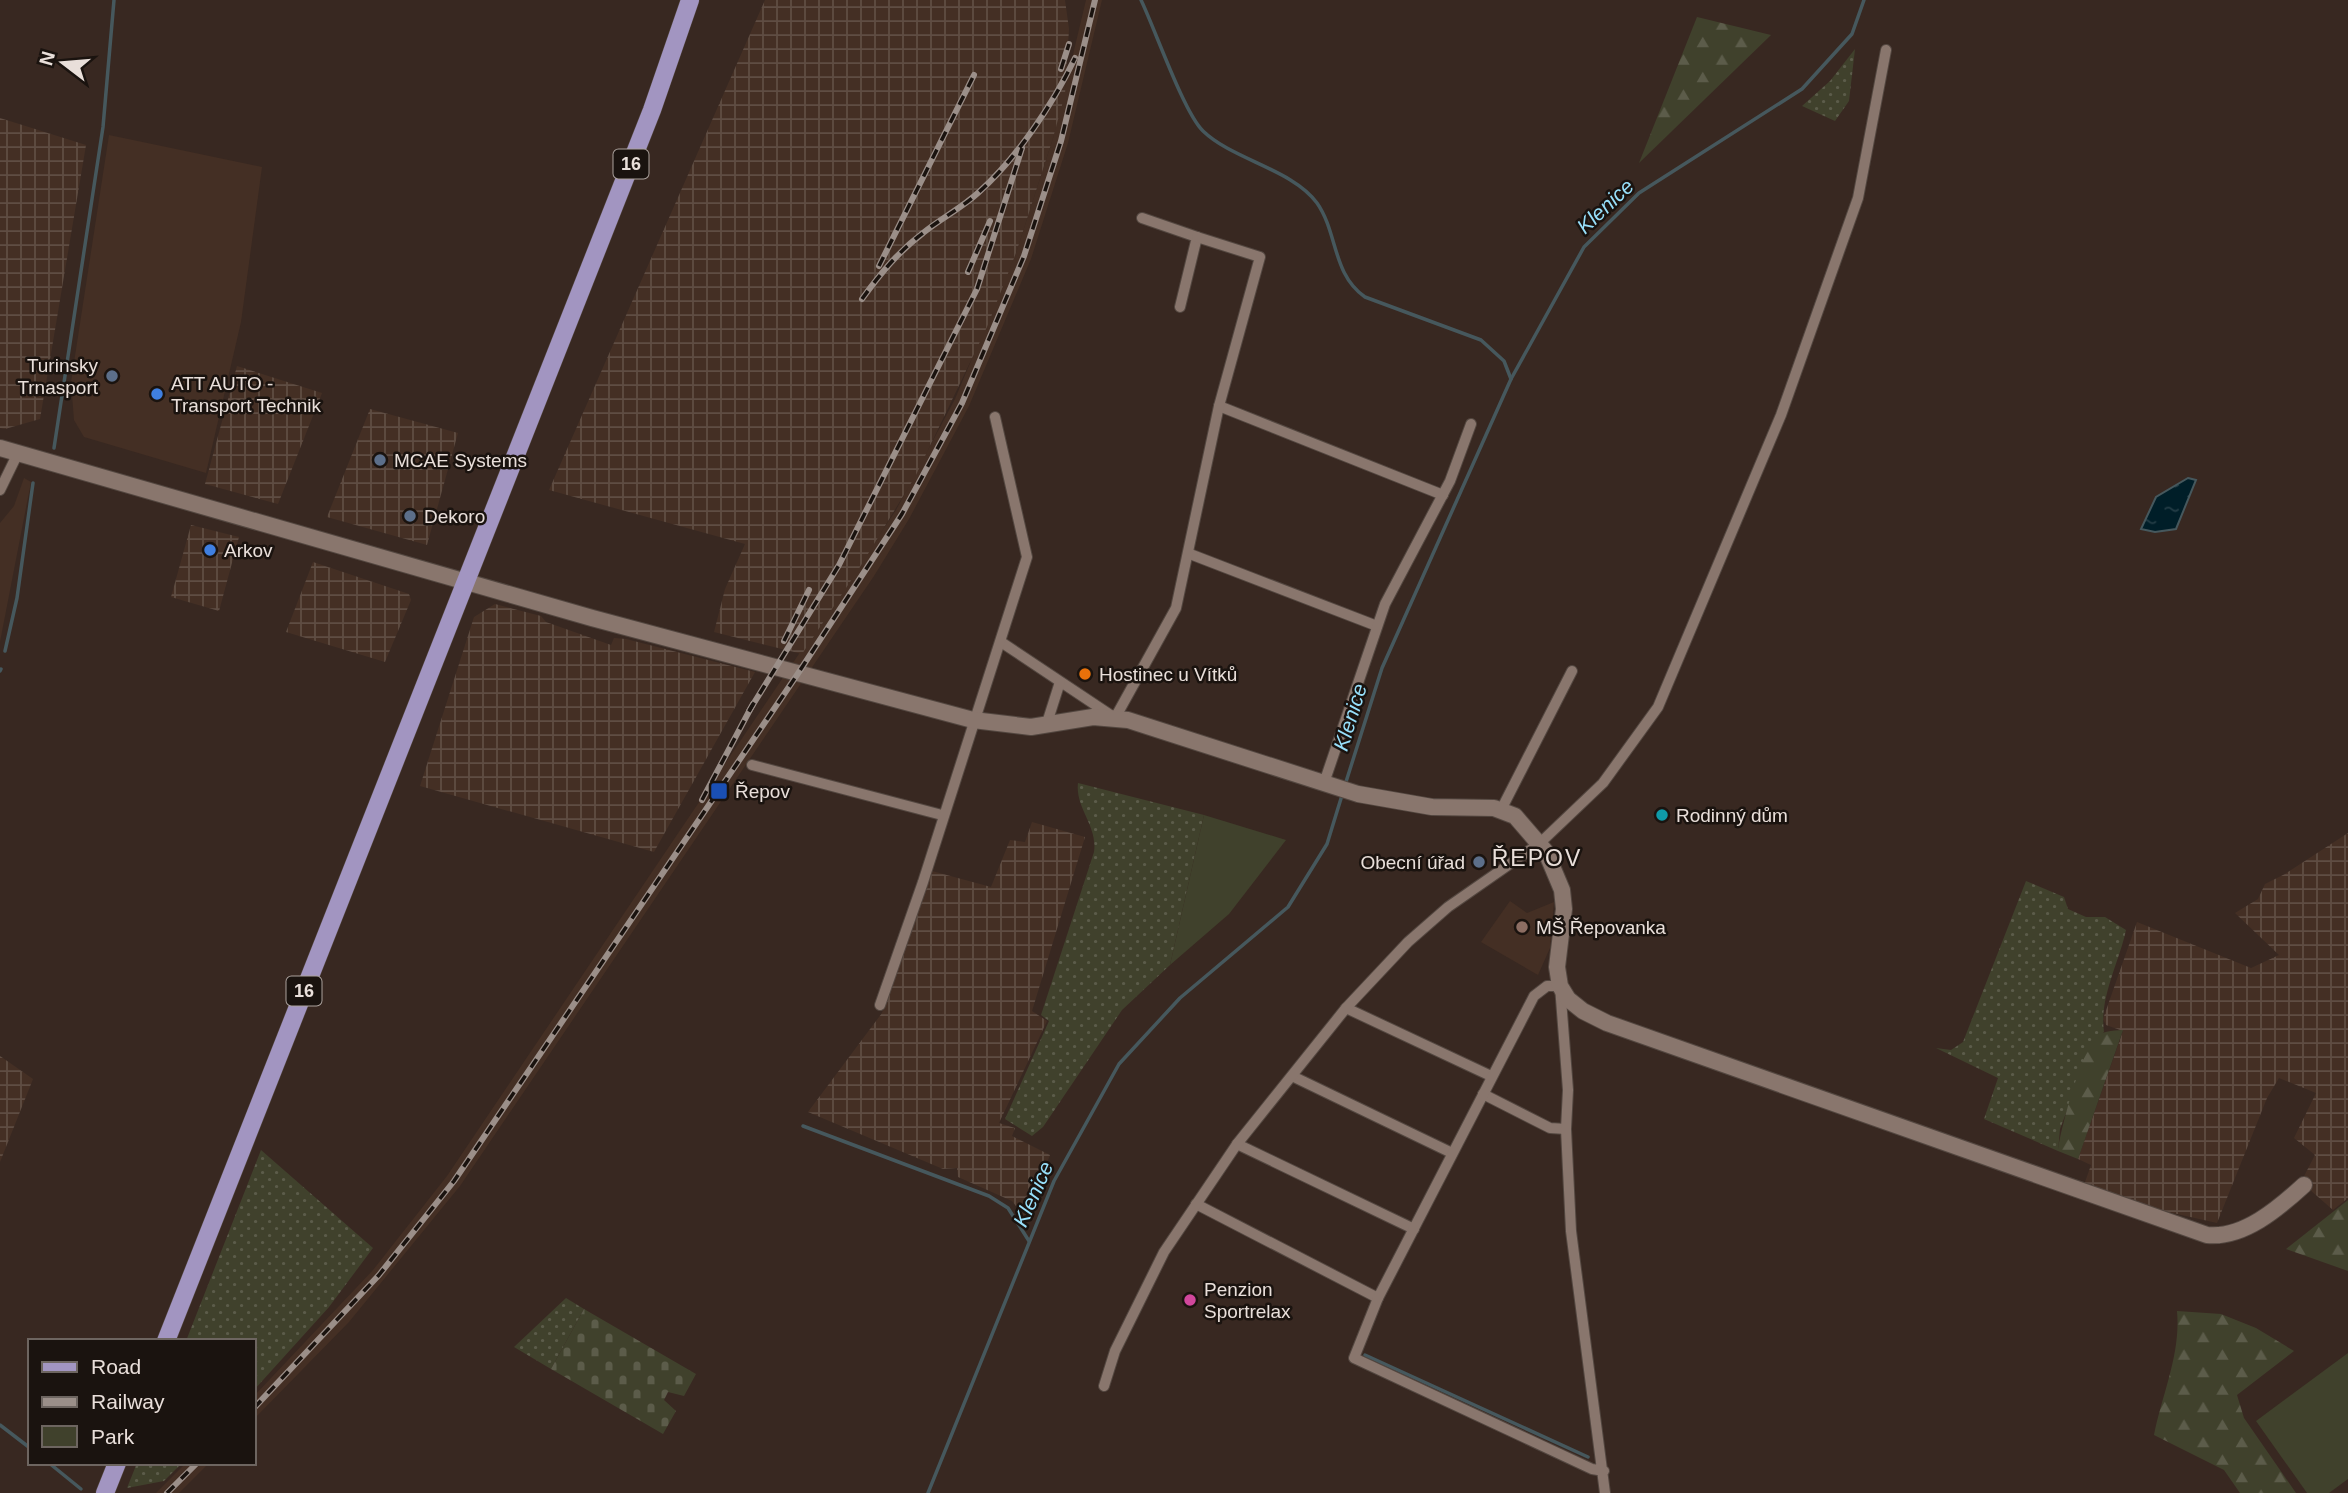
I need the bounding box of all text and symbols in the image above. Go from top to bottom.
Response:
north arrow [28,28,98,98]
text: N [35,49,59,68]
road number: 16 [614,149,648,178]
water label: Klenice [1572,174,1638,238]
place label: Turinsky Trnasport [17,355,99,398]
marker: Turinsky Trnasport [104,368,120,384]
place label: ATT AUTO - Transport Technik [171,373,321,416]
marker: ATT AUTO - Transport Technik [149,386,165,402]
place label: MCAE Systems [394,450,527,471]
marker: MCAE Systems [372,452,388,468]
place label: Dekoro [424,506,485,527]
marker: Dekoro [402,508,418,524]
place label: Arkov [224,540,273,561]
marker: Arkov [202,542,218,558]
place label: Hostinec u Vítků [1099,664,1237,685]
marker: Hostinec u Vítků [1077,666,1093,682]
water label: Klenice [1329,681,1371,753]
marker: Řepov [709,781,729,801]
place label: Řepov [735,781,790,802]
place label: Rodinný dům [1676,805,1788,826]
marker: Rodinný dům [1654,807,1670,823]
district label: ŘEPOV [1492,845,1582,871]
place label: Obecní úřad [1360,852,1465,873]
marker: Obecní úřad [1471,854,1487,870]
place label: MŠ Řepovanka [1536,917,1666,938]
marker: MŠ Řepovanka [1514,919,1530,935]
road number: 16 [286,976,322,1006]
water label: Klenice [1008,1158,1058,1230]
place label: Penzion Sportrelax [1204,1279,1291,1322]
marker: Penzion Sportrelax [1182,1292,1198,1308]
legend [28,1339,256,1465]
text: Road [91,1355,141,1378]
text: Railway [91,1390,165,1413]
text: Park [91,1425,135,1448]

